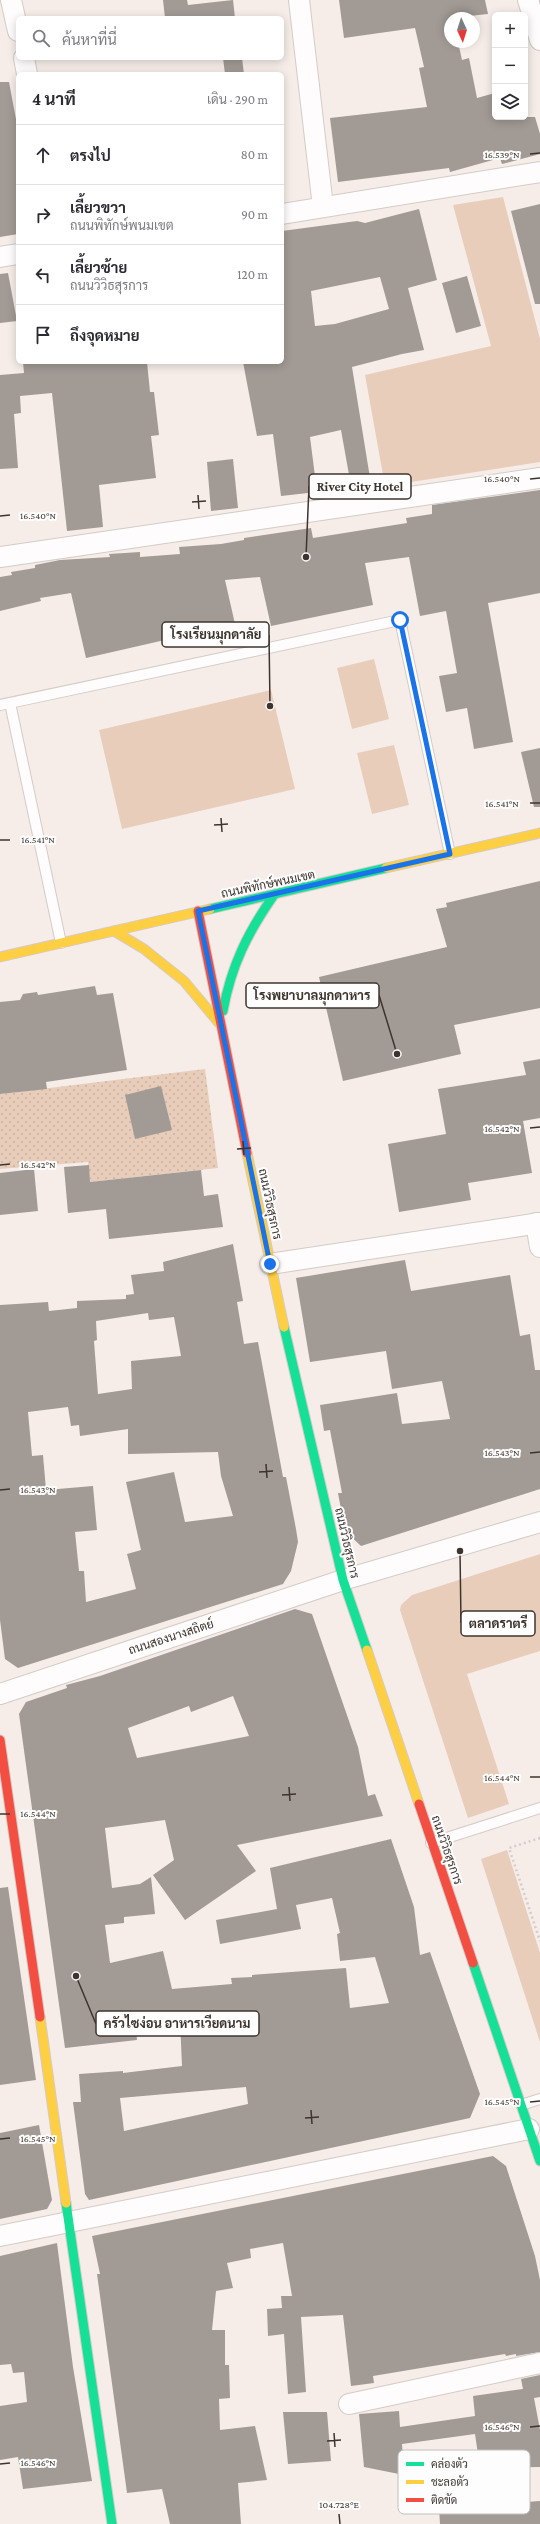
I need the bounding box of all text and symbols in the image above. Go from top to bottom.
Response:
north arrow [444,12,480,48]
map controls [492,12,528,120]
button: + [492,12,528,48]
search box [16,16,284,60]
icon: search [30,27,52,49]
text: ค้นหาที่นี่ [62,32,117,48]
button: − [492,48,528,84]
button: layers [492,84,528,120]
text: 4 นาที [32,90,76,109]
text: เดิน · 290 m [207,92,268,107]
icon: ahead [32,144,54,166]
text: 80 m [241,147,268,162]
text: ตรงไป [70,148,111,164]
text: 16.539°N [485,149,520,160]
text: เลี้ยวขวา [70,200,126,216]
icon: right [32,204,54,226]
text: 90 m [241,207,268,222]
text: ถนนพิทักษ์พนมเขต [70,218,174,233]
text: เลี้ยวซ้าย [70,260,127,276]
icon: left [32,264,54,286]
text: 120 m [237,267,268,282]
text: ถนนวิวิธสุรการ [70,278,148,293]
icon: arrive [32,324,54,346]
text: ถึงจุดหมาย [70,328,140,344]
text: 16.540°N [484,473,521,484]
callout: River City Hotel [309,474,411,499]
text: River City Hotel [317,479,404,494]
text: 16.540°N [20,510,57,521]
route start [391,611,409,629]
callout: โรงเรียนมุกดาลัย [162,622,269,647]
text: โรงเรียนมุกดาลัย [170,625,261,645]
text: 16.541°N [485,798,519,809]
text: 16.541°N [21,834,55,845]
street label: ถนนพิทักษ์พนมเขต [220,866,316,901]
callout: โรงพยาบาลมุกดาหาร [246,983,379,1008]
text: โรงพยาบาลมุกดาหาร [253,986,371,1006]
text: 16.542°N [485,1123,520,1134]
text: 16.542°N [21,1159,56,1170]
street label: ถนนวิวิธสุรการ [254,1167,284,1241]
route end [261,1255,279,1273]
text: 16.543°N [484,1447,520,1458]
text: 16.543°N [20,1484,56,1495]
street label: ถนนวิวิธสุรการ [330,1506,362,1580]
callout: ตลาดราตรี [461,1611,535,1636]
text: ตลาดราตรี [469,1614,528,1631]
street label: ถนนสองนางสถิตย์ [126,1616,215,1657]
text: 16.544°N [484,1772,520,1783]
text: 16.544°N [20,1808,56,1819]
street label: ถนนวิวิธสุรการ [427,1814,465,1887]
callout: ครัวไซง่อน อาหารเวียดนาม [96,2011,259,2036]
text: ครัวไซง่อน อาหารเวียดนาม [103,2014,251,2031]
text: 16.545°N [484,2096,520,2107]
text: 16.545°N [20,2133,56,2144]
text: 16.546°N [484,2421,520,2432]
legend [398,2450,530,2514]
text: 16.546°N [20,2457,56,2468]
text: คล่องตัว [431,2457,468,2470]
text: ชะลอตัว [431,2475,469,2488]
text: ติดขัด [431,2493,457,2506]
text: 104.728°E [319,2499,359,2510]

